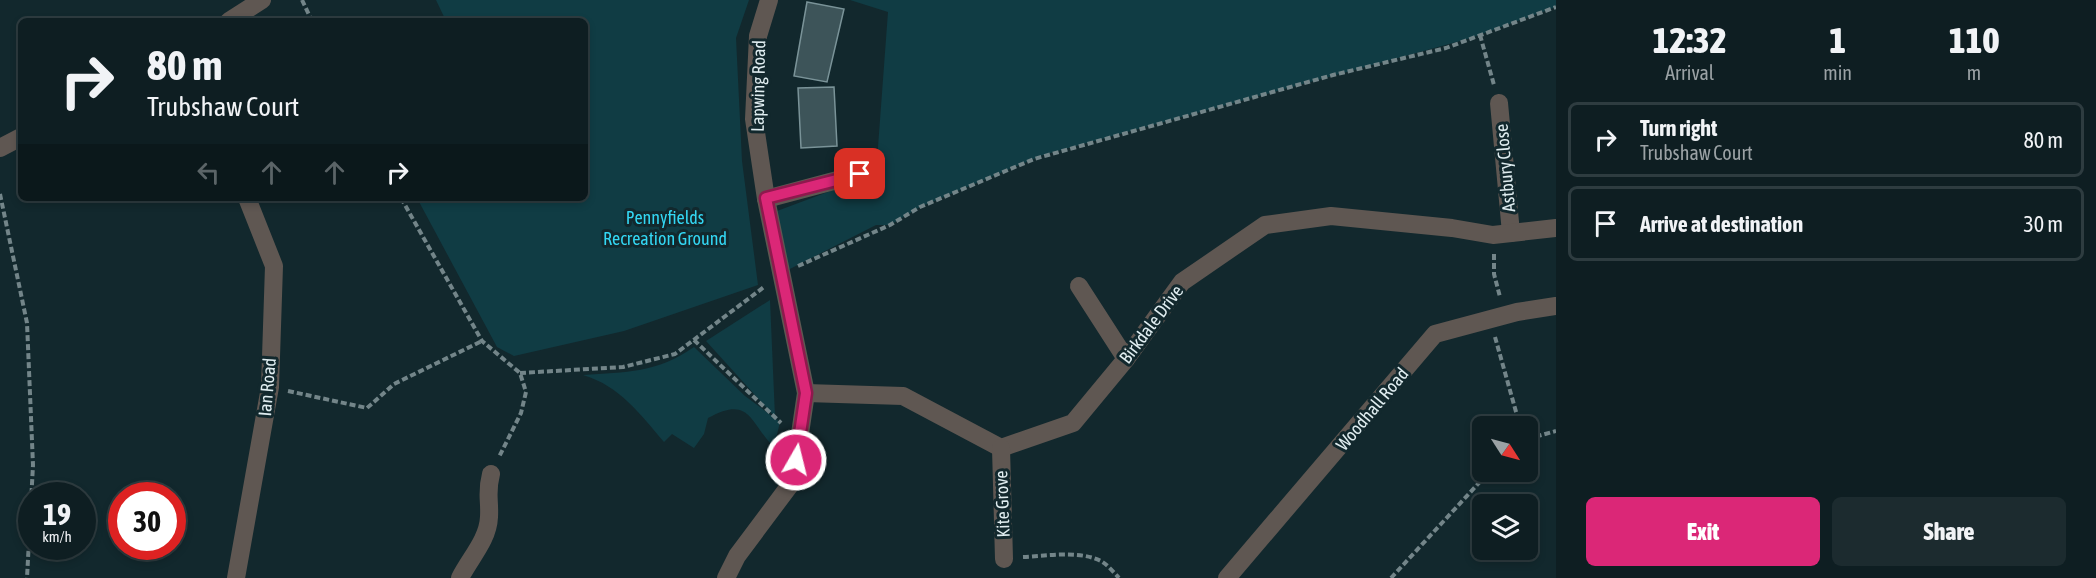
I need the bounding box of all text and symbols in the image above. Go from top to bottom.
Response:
text: 12:32 [1653,19,1727,61]
text: 1 [1829,19,1846,61]
text: 110 [1949,19,1999,61]
street label: Lapwing Road [747,40,769,132]
text: 80 m [147,41,222,89]
icon: right [48,42,126,120]
text: Arrival [1665,61,1714,84]
text: min [1823,61,1852,84]
text: m [1967,61,1981,84]
text: Trubshaw Court [147,91,299,122]
text: Turn right [1640,115,1717,141]
street label: Astbury Close [1491,123,1519,213]
icon: right [1589,123,1622,156]
text: 80 m [2023,127,2063,153]
text: Trubshaw Court [1640,141,1753,164]
pin [834,148,885,199]
icon: left [192,156,225,189]
icon: ahead [255,156,288,189]
icon: ahead [318,156,351,189]
icon: right [381,156,414,189]
icon: arrive [843,157,876,190]
park label: Pennyfields Recreation Ground [603,207,727,249]
icon: arrive [1589,207,1622,240]
text: Arrive at destination [1640,211,1803,237]
text: 30 m [2023,211,2063,237]
street label: Birkdale Drive [1115,281,1187,367]
street label: Ian Road [254,357,280,417]
street label: Woodhall Road [1331,363,1413,455]
north arrow [1472,416,1538,482]
map controls [1472,416,1538,560]
position arrow [764,428,828,492]
street label: Kite Grove [990,470,1014,538]
speed limit sign: 30 [108,482,186,560]
button: layers [1472,494,1538,560]
text: 19 [43,497,71,531]
button: Exit [1586,497,1820,566]
button: Share [1832,497,2066,566]
text: km/h [42,528,72,545]

